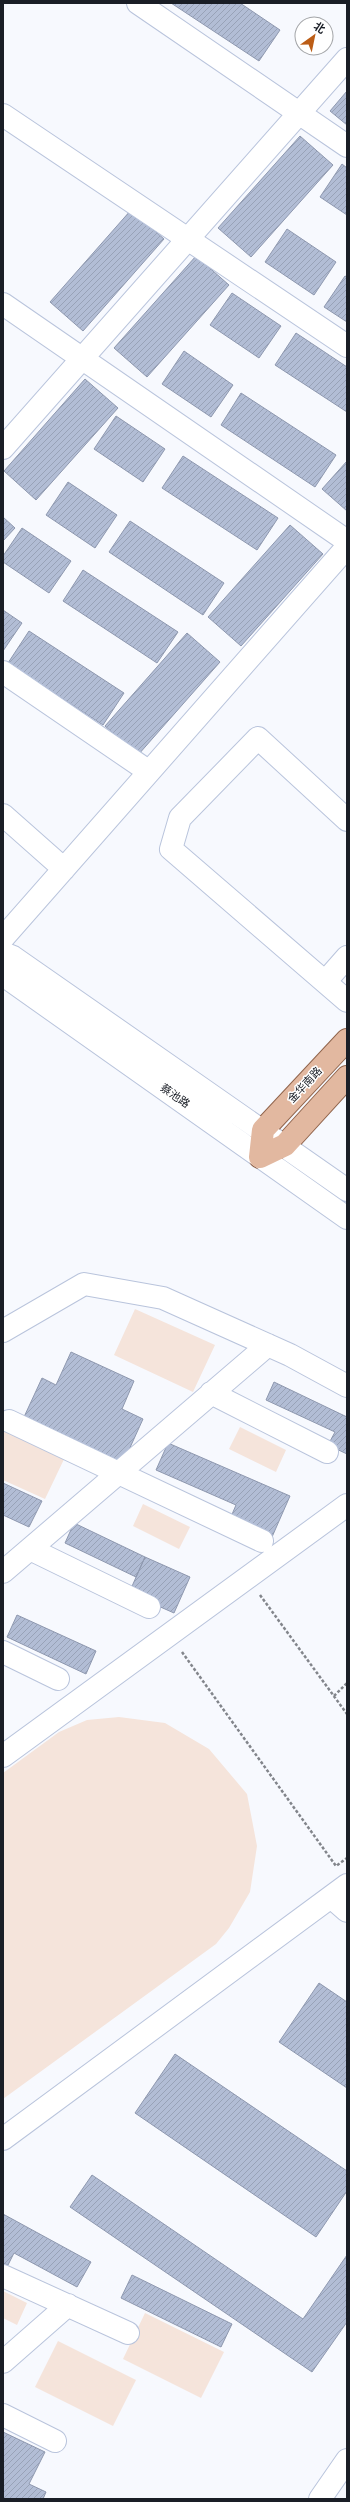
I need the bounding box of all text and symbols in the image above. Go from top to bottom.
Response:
north arrow [294,16,334,56]
text: 北 [311,20,327,36]
street label: 金华南路 [285,1064,325,1106]
street label: 蔡池路 [158,1081,192,1111]

